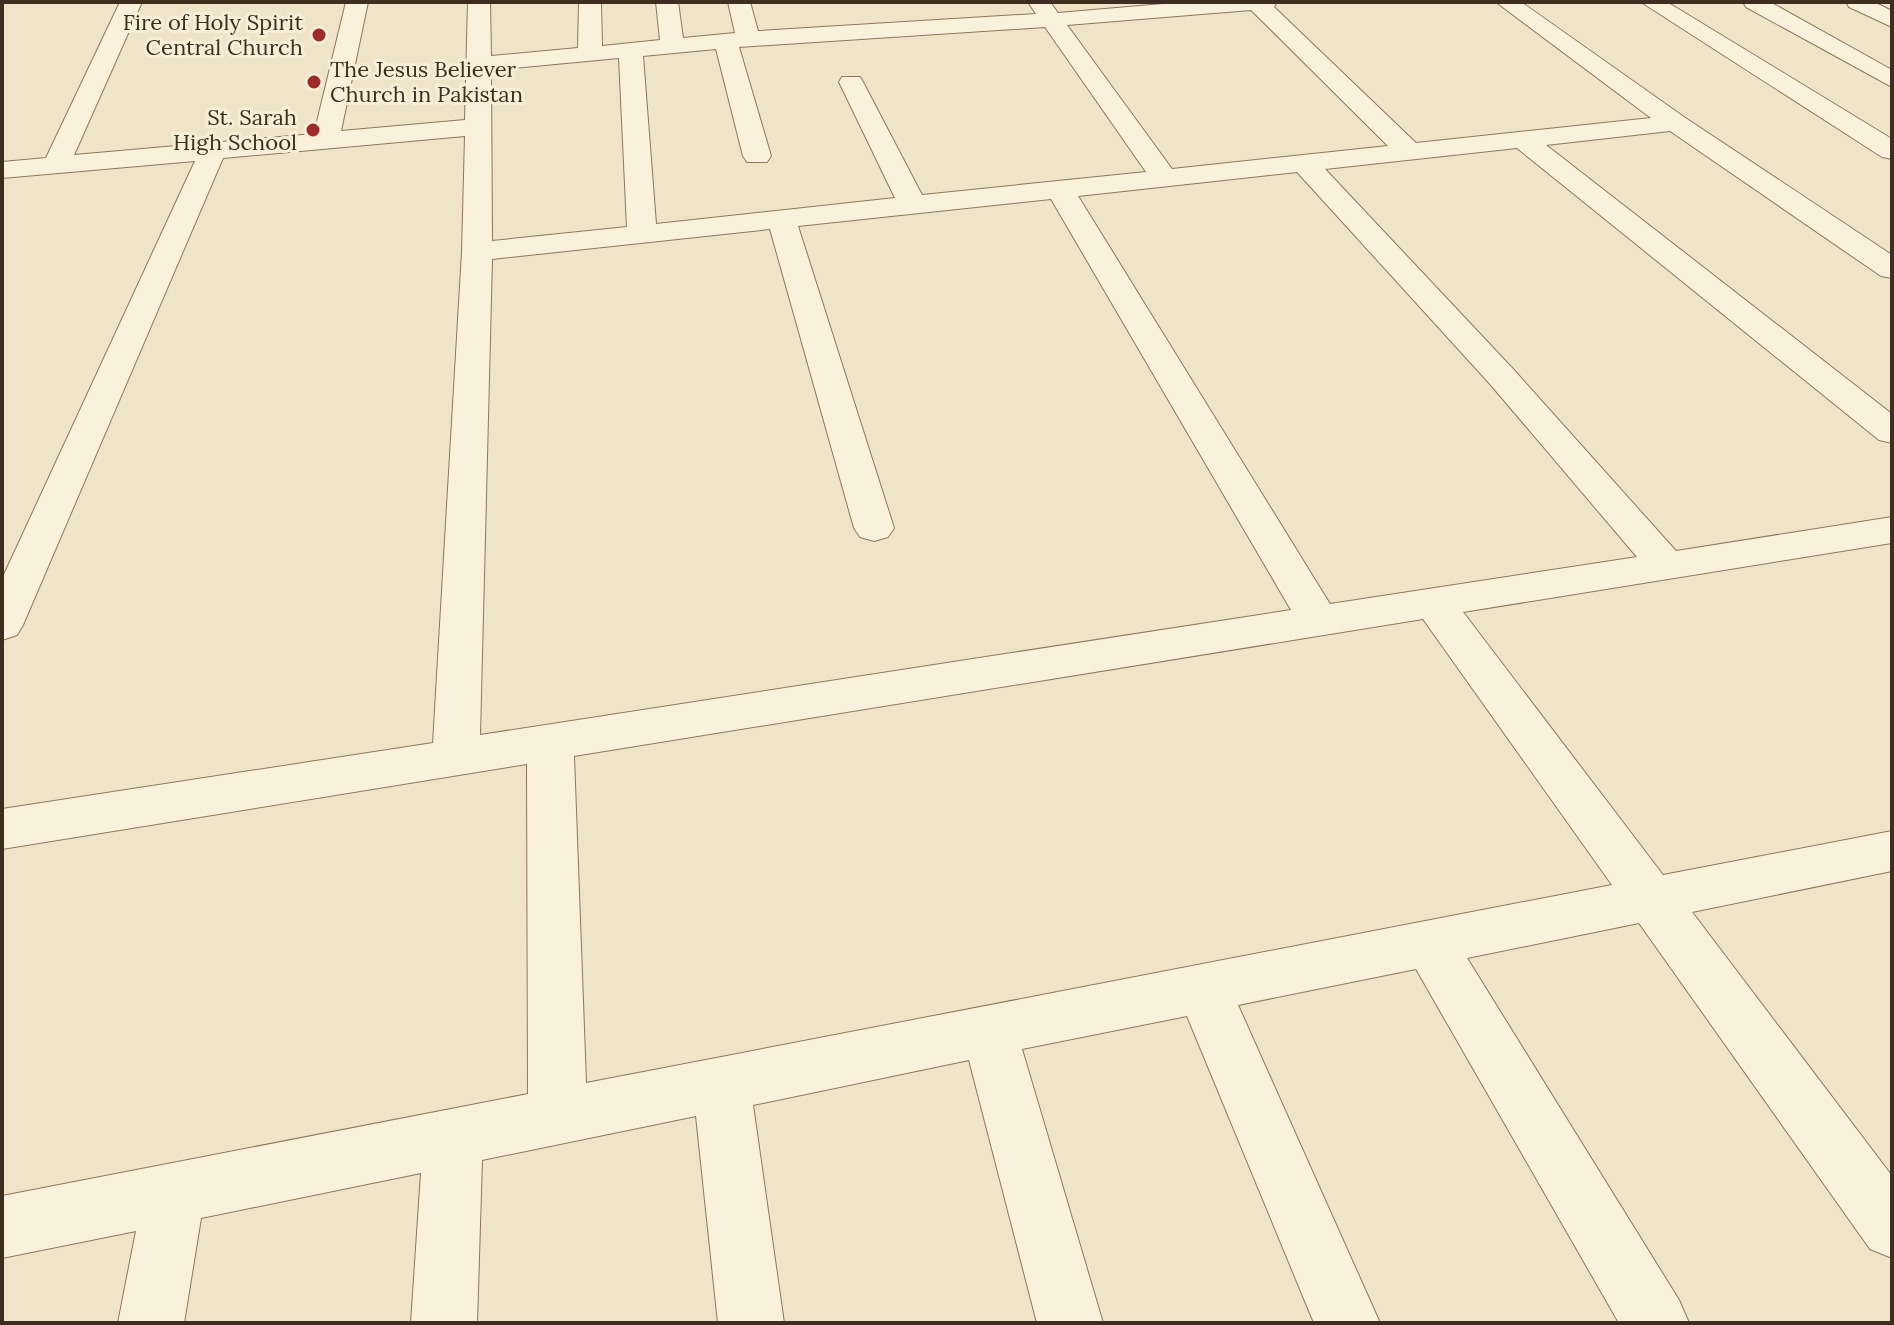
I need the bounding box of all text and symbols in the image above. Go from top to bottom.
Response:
place label: Fire of Holy Spirit Central Church [123,8,303,61]
marker: Fire of Holy Spirit Central Church [310,26,328,44]
place label: The Jesus Believer Church in Pakistan [330,55,523,108]
marker: The Jesus Believer Church in Pakistan [305,73,323,91]
place label: St. Sarah High School [173,103,297,156]
marker: St. Sarah High School [304,121,322,139]

